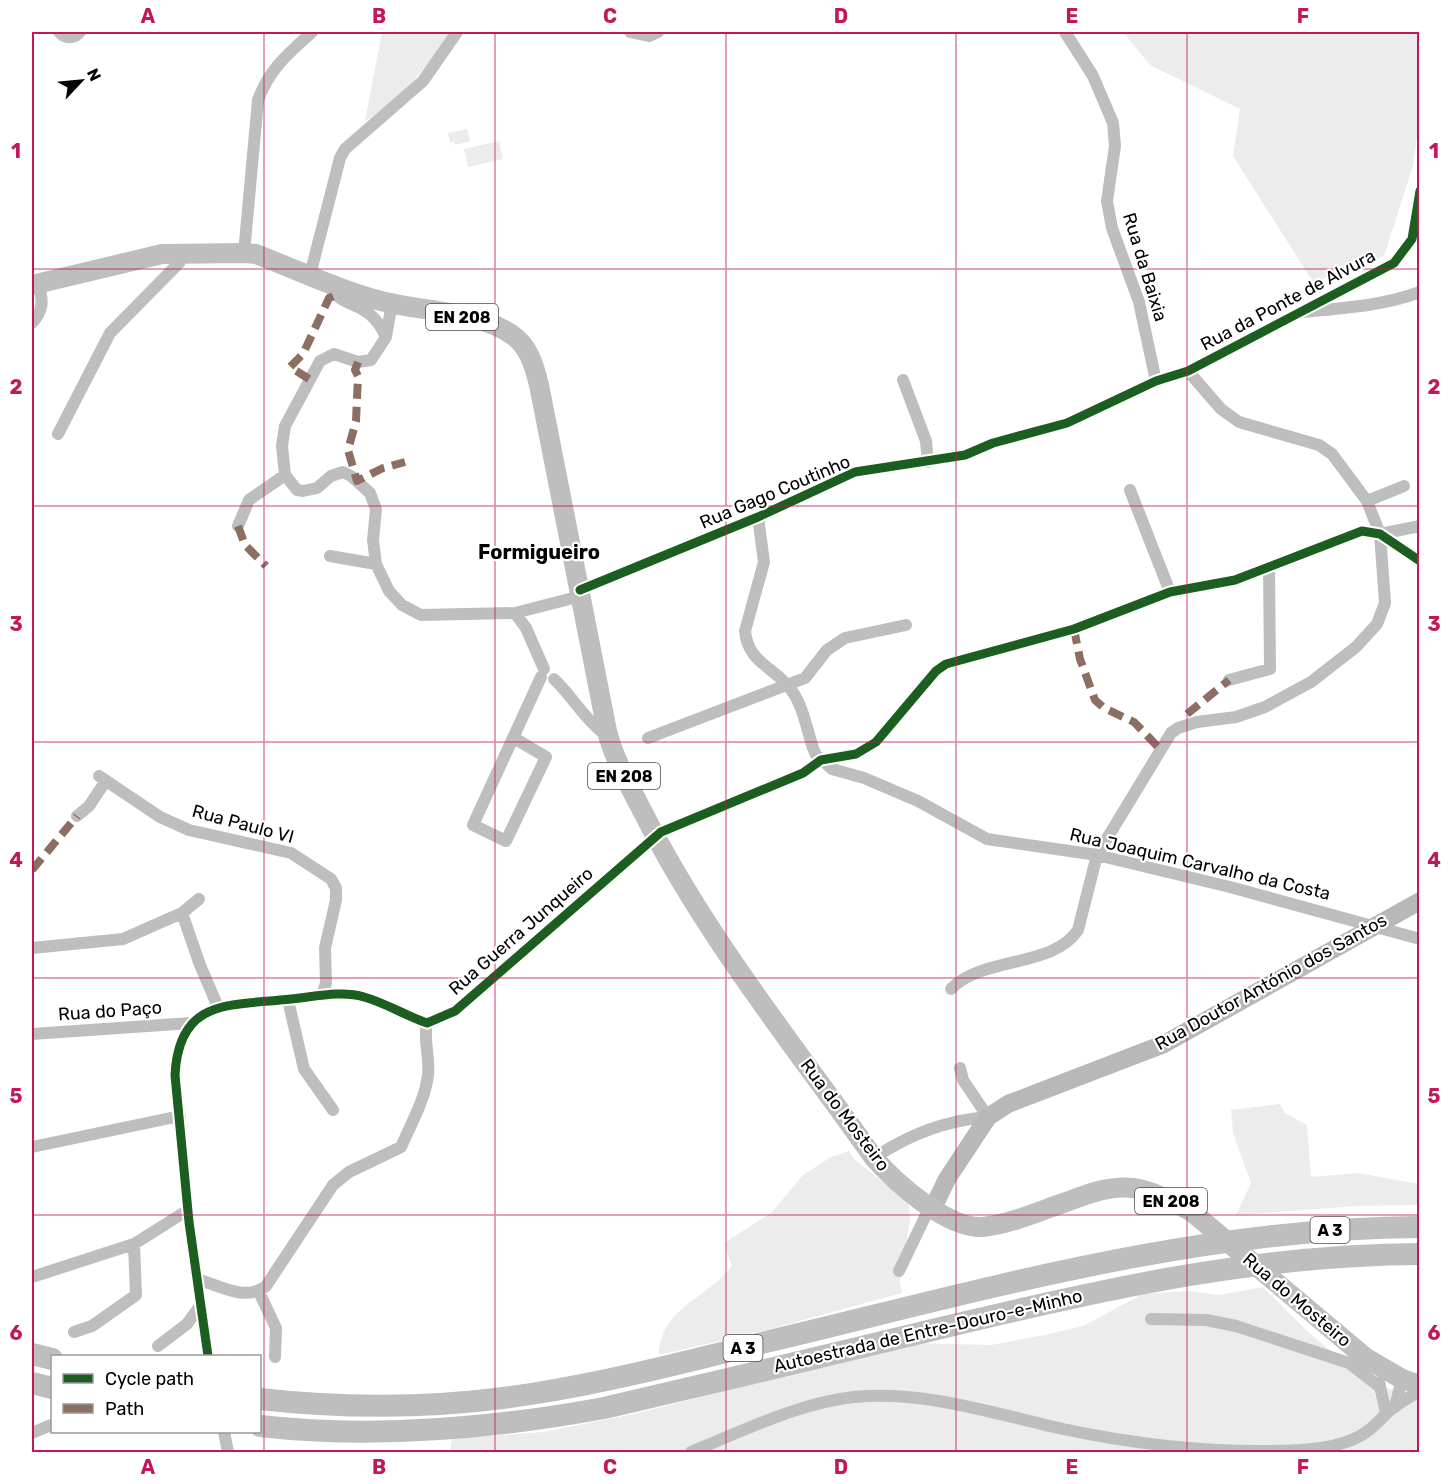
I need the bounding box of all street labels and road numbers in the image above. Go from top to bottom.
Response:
street label: Rua da Baixia [1118,210,1172,324]
street label: Rua da Ponte de Alvura [1197,245,1379,355]
road number: EN 208 [426,304,498,330]
street label: Rua Gago Coutinho [696,450,854,534]
road number: EN 208 [588,763,660,789]
street label: Rua Paulo VI [190,800,296,848]
street label: Rua Joaquim Carvalho da Costa [1068,823,1332,905]
street label: Rua Guerra Junqueiro [444,862,598,1000]
street label: Rua Doutor António dos Santos [1151,909,1391,1055]
street label: Rua do Paço [57,996,163,1026]
street label: Rua do Mosteiro [796,1055,894,1175]
road number: EN 208 [1135,1188,1207,1214]
road number: A 3 [1310,1217,1350,1243]
street label: Rua do Mosteiro [1238,1248,1356,1352]
street label: Autoestrada de Entre-Douro-e-Minho [771,1285,1085,1377]
road number: A 3 [724,1335,762,1361]

